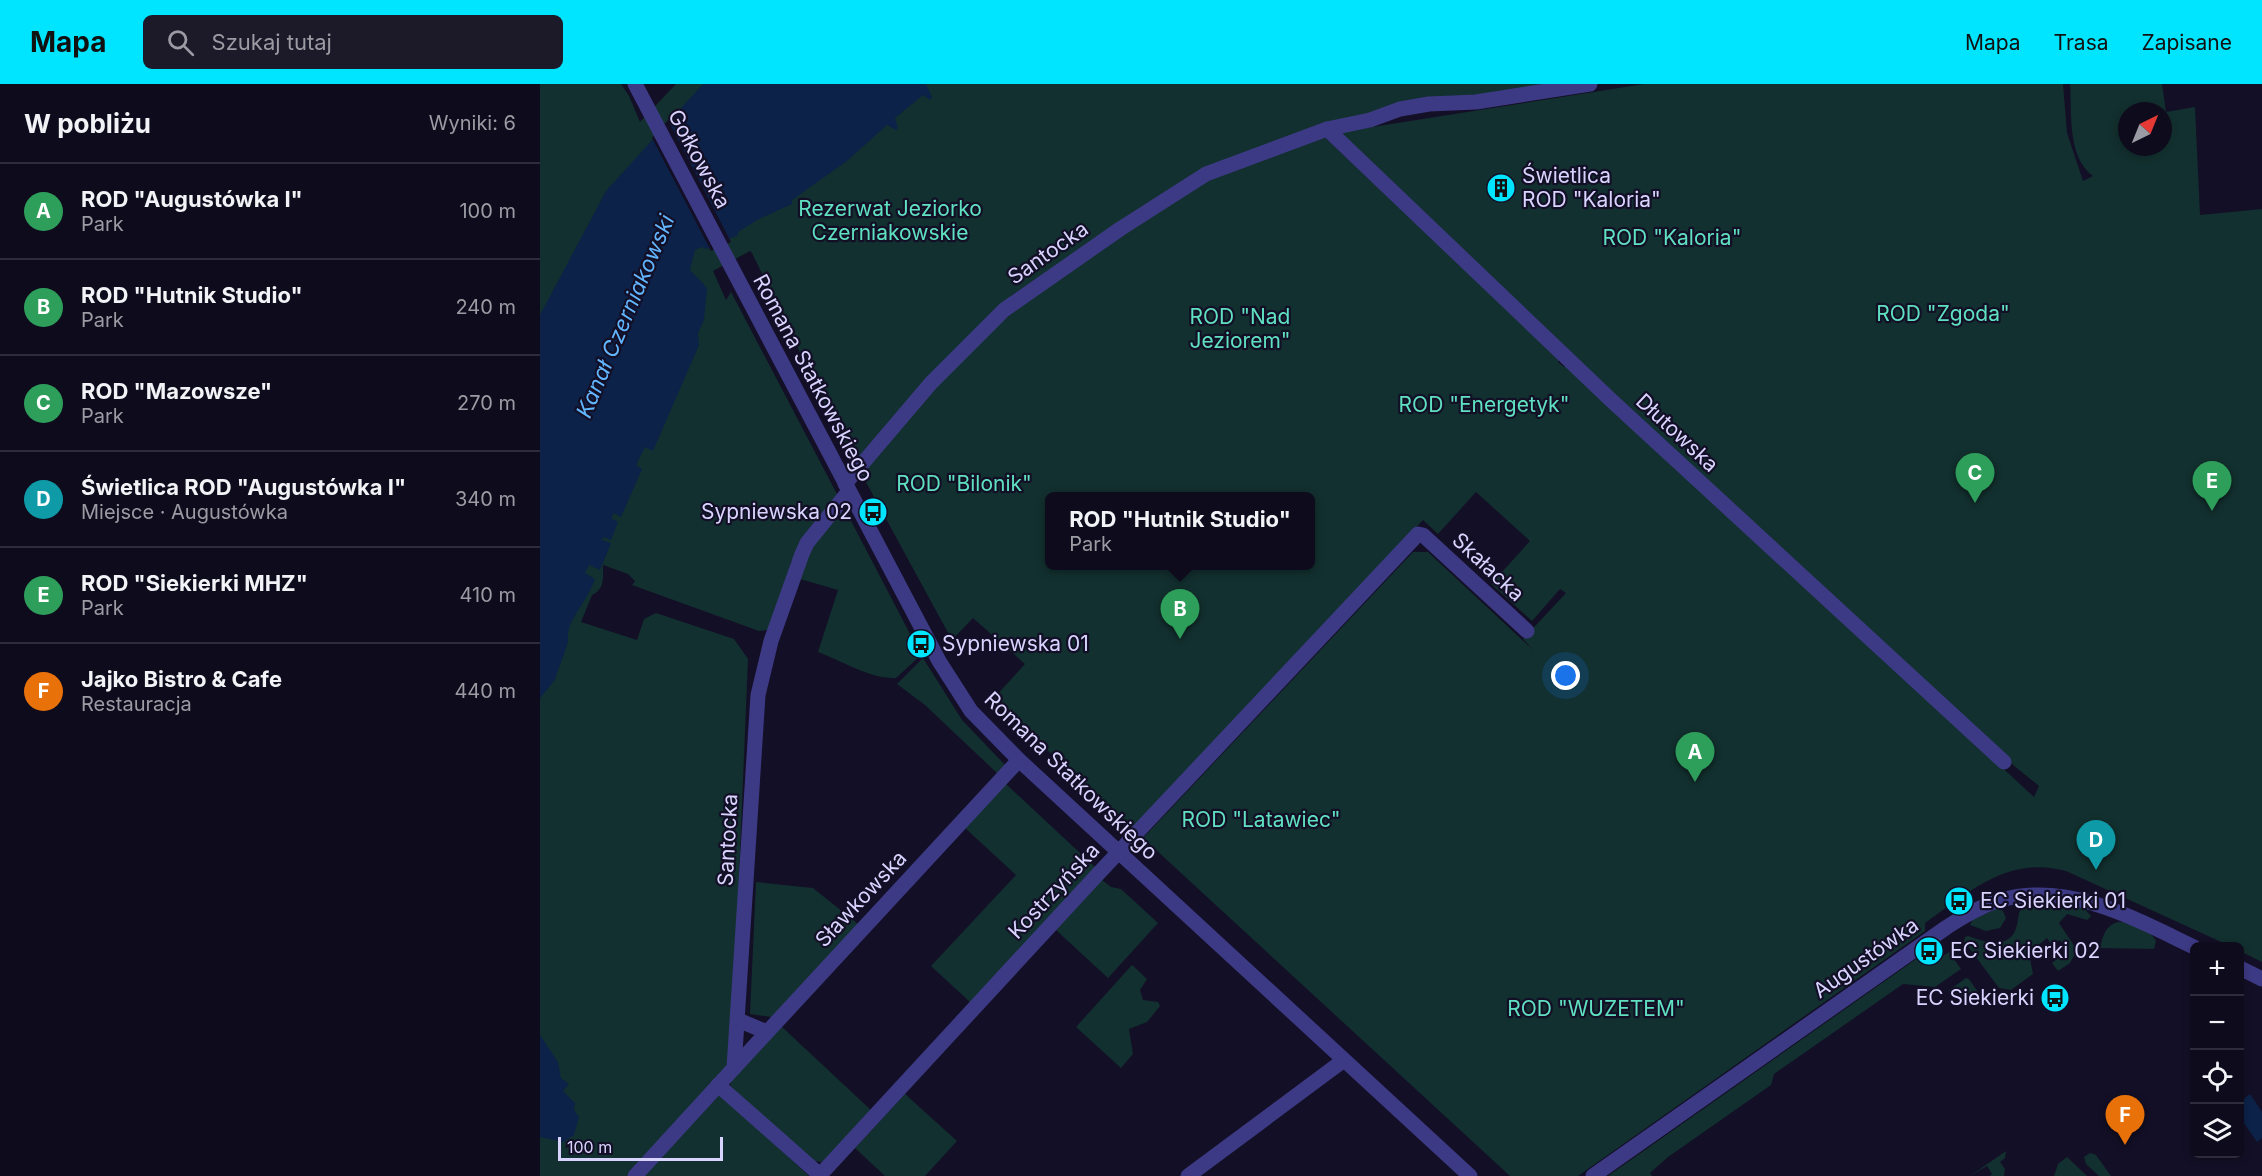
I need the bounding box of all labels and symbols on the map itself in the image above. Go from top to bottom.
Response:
north arrow [2118,102,2172,156]
street label: Gołkowska [663,105,736,212]
place label: Świetlica ROD "Kaloria" [1522,162,1661,212]
building icon: Świetlica ROD "Kaloria" [1485,172,1517,204]
park label: Rezerwat Jeziorko Czerniakowskie [798,196,982,245]
water label: Kanał Czerniakowski [570,210,680,421]
street label: Santocka [1003,216,1093,289]
park label: ROD "Kaloria" [1603,225,1741,250]
street label: Romana Statkowskiego [748,270,879,486]
park label: ROD "Zgoda" [1876,301,2010,326]
park label: ROD "Nad Jeziorem" [1189,304,1291,353]
street label: Dłutowska [1631,388,1724,477]
park label: ROD "Energetyk" [1399,392,1569,417]
pin: C [1956,454,1994,503]
pin: E [2192,462,2232,511]
park label: ROD "Bilonik" [896,471,1032,496]
bus stop icon: Sypniewska 02 [857,496,889,528]
place label: Sypniewska 02 [701,499,852,524]
street label: Skałacka [1447,527,1529,606]
pin: B [1160,590,1200,639]
bus stop icon: Sypniewska 01 [905,628,937,660]
place label: Sypniewska 01 [942,631,1089,656]
your location [1551,661,1580,690]
street label: Romana Statkowskiego [980,686,1163,865]
pin: A [1676,732,1714,782]
street label: Santocka [713,793,742,887]
park label: ROD "Latawiec" [1182,807,1340,832]
pin: D [2076,820,2116,870]
street label: Kostrzyńska [1003,838,1104,944]
street label: Sławkowska [810,845,912,952]
bus stop icon: EC Siekierki 01 [1943,885,1975,917]
place label: EC Siekierki 01 [1980,888,2126,913]
street label: Augustówka [1808,912,1923,1003]
bus stop icon: EC Siekierki 02 [1913,935,1945,967]
place label: EC Siekierki 02 [1950,938,2100,963]
bus stop icon: EC Siekierki [2039,982,2071,1014]
place label: EC Siekierki [1916,985,2034,1010]
park label: ROD "WUZETEM" [1507,996,1685,1021]
pin: F [2106,1096,2144,1145]
scale bar [558,1134,723,1162]

